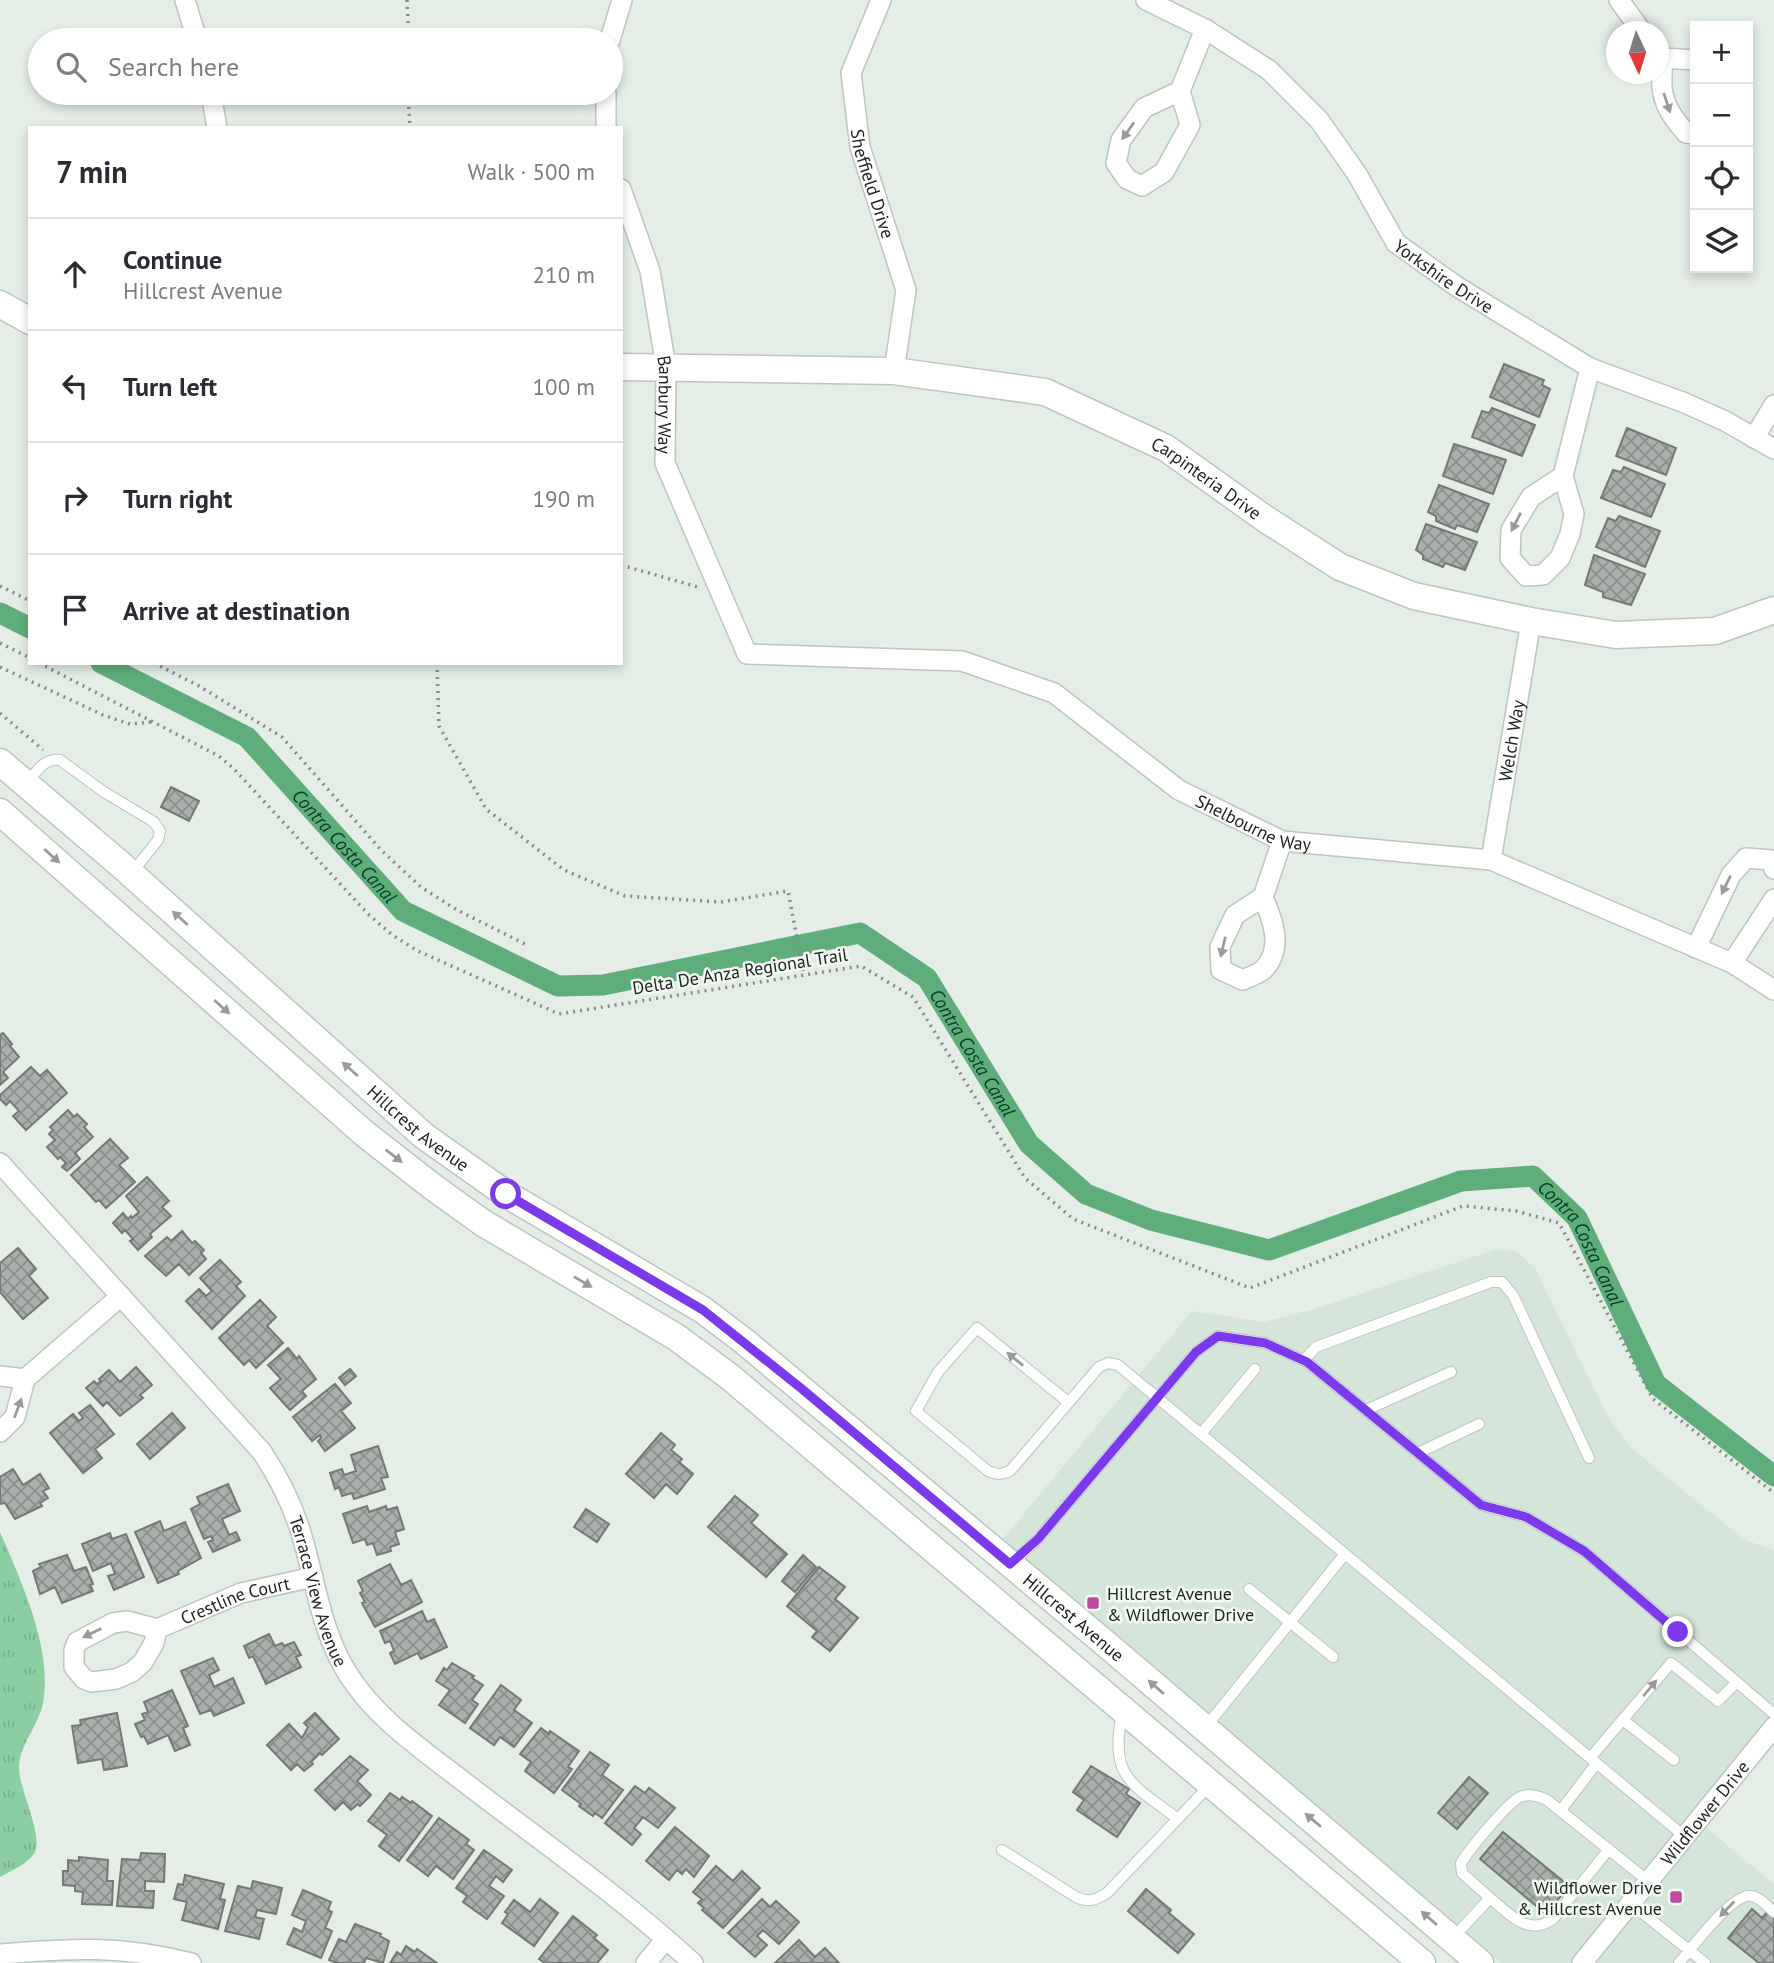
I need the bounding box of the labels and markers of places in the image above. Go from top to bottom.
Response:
place label: Hillcrest Avenue & Wildflower Drive [1107,1582,1254,1626]
marker: Hillcrest Avenue & Wildflower Drive [1085,1595,1101,1611]
place label: Wildflower Drive & Hillcrest Avenue [1518,1876,1662,1920]
marker: Wildflower Drive & Hillcrest Avenue [1668,1889,1684,1905]

